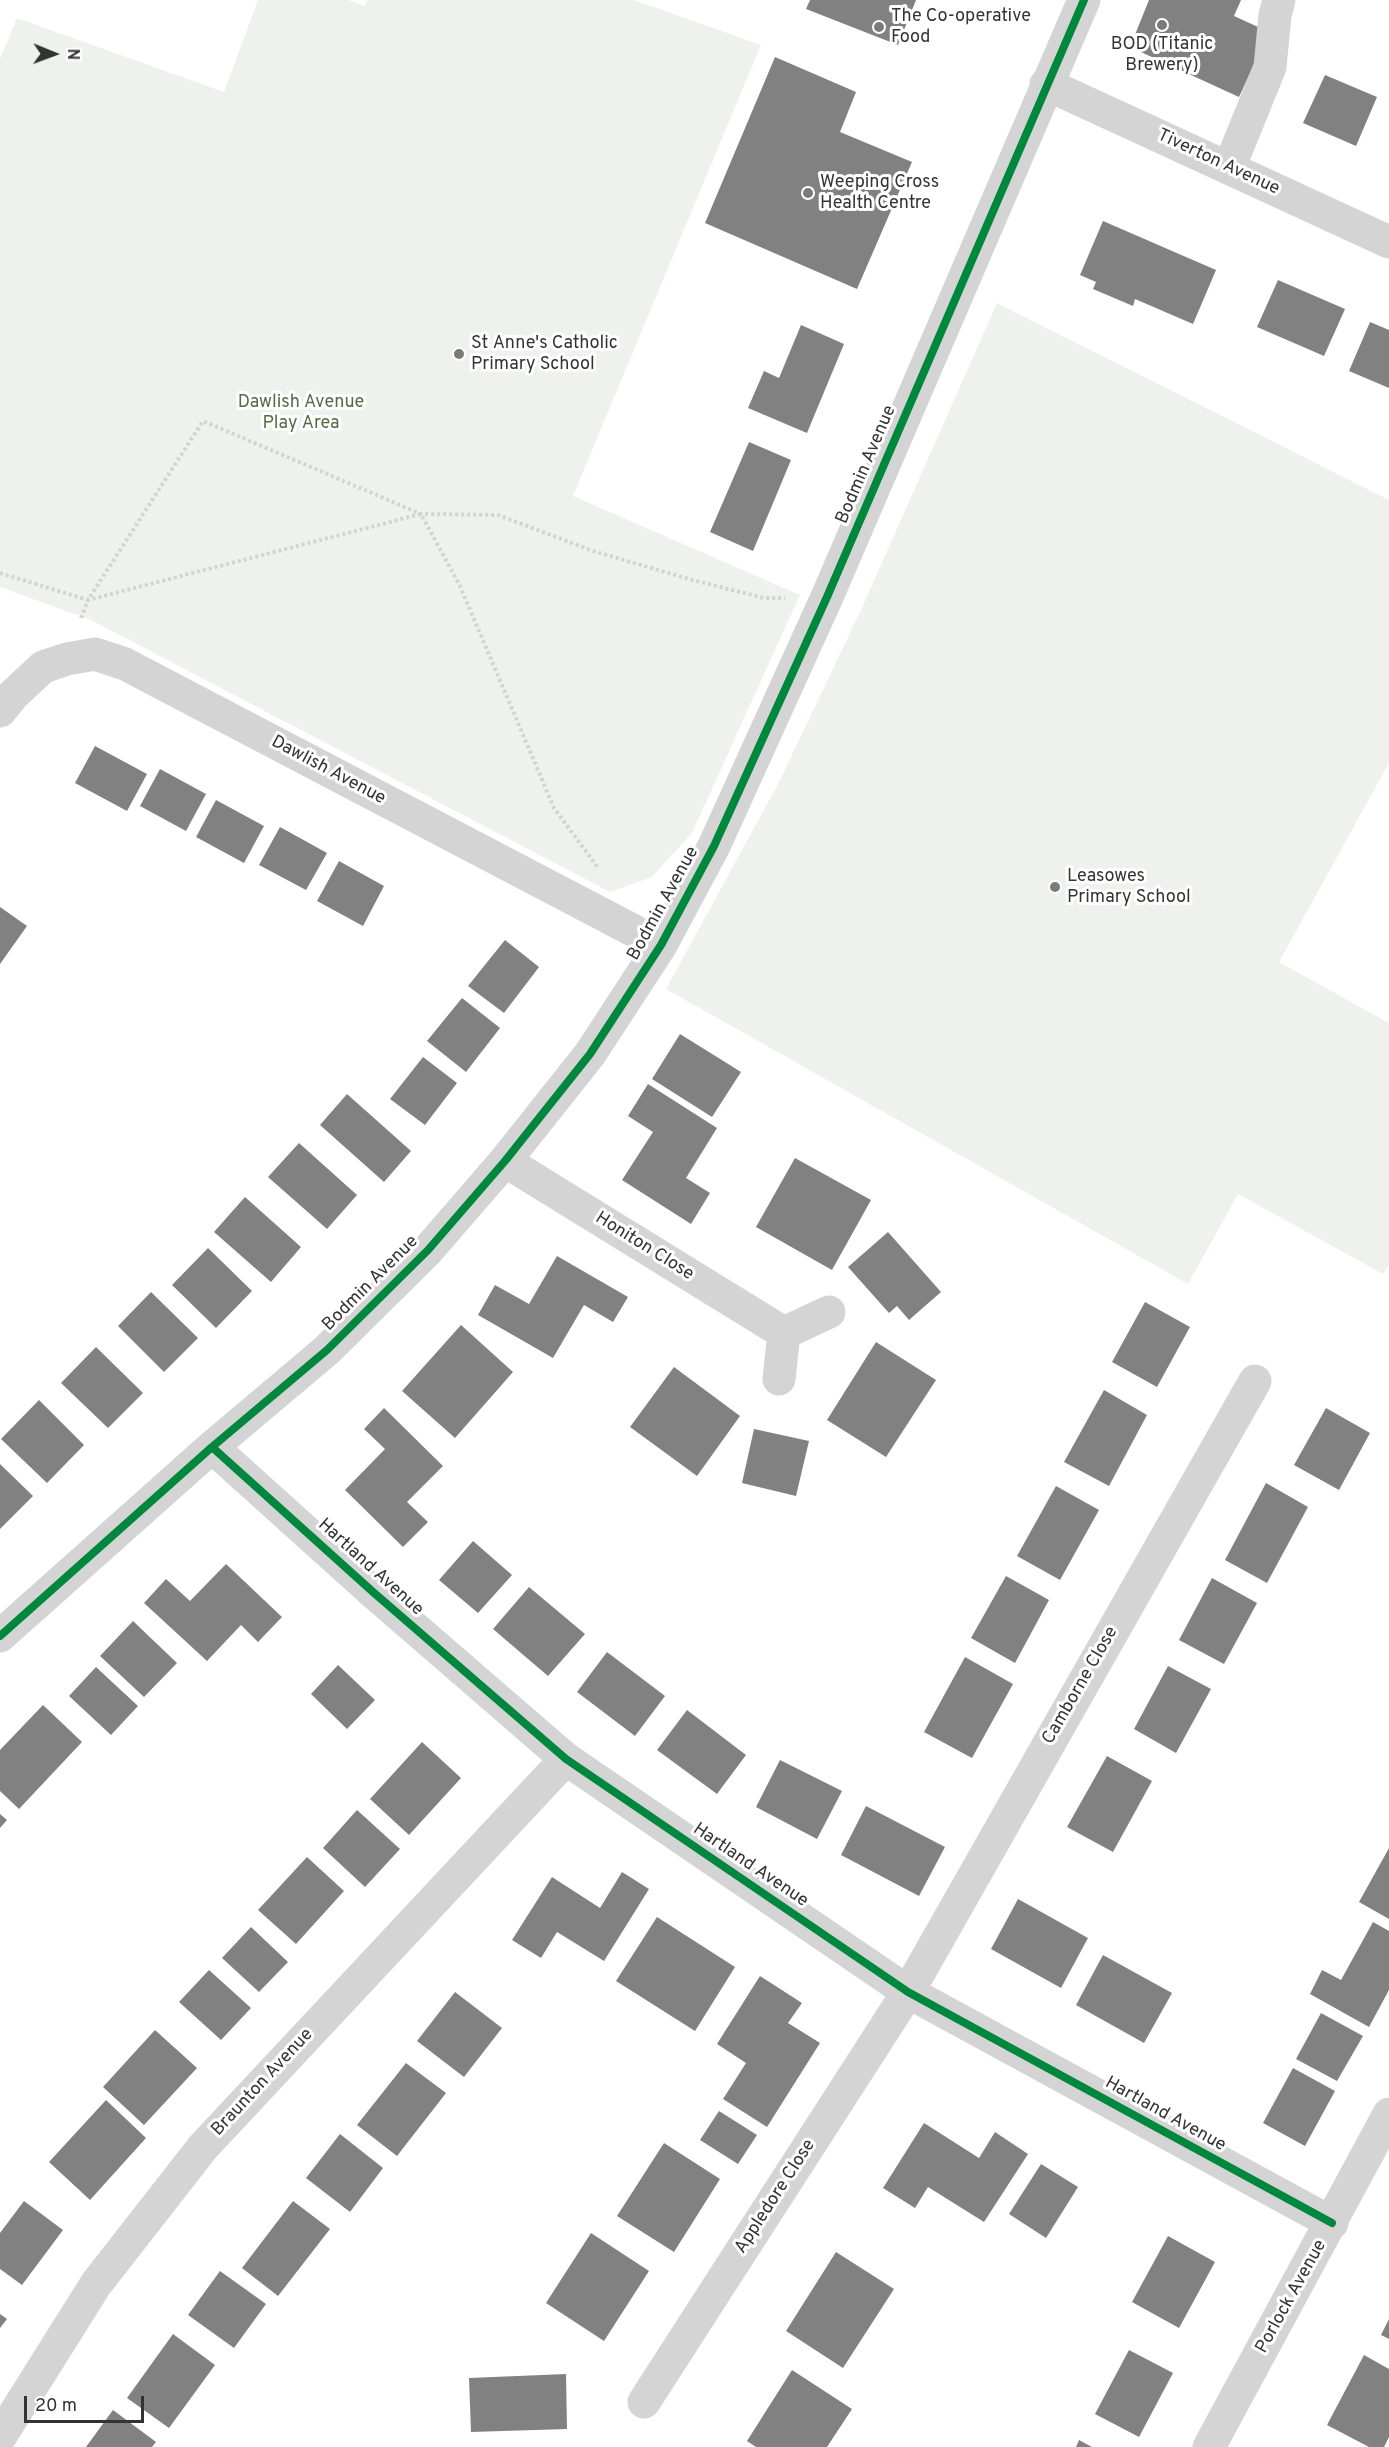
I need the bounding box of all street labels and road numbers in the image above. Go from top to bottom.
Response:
street label: Tiverton Avenue [1153,125,1283,201]
street label: Bodmin Avenue [832,402,902,528]
street label: Dawlish Avenue [267,732,389,810]
street label: Bodmin Avenue [624,843,704,965]
street label: Honiton Close [591,1208,697,1286]
street label: Bodmin Avenue [319,1232,423,1336]
street label: Hartland Avenue [313,1515,427,1621]
street label: Camborne Close [1039,1623,1123,1749]
street label: Hartland Avenue [688,1819,812,1913]
street label: Braunton Avenue [208,2025,318,2141]
street label: Hartland Avenue [1101,2073,1229,2157]
street label: Appledore Close [731,2136,821,2258]
street label: Porlock Avenue [1252,2237,1332,2357]

